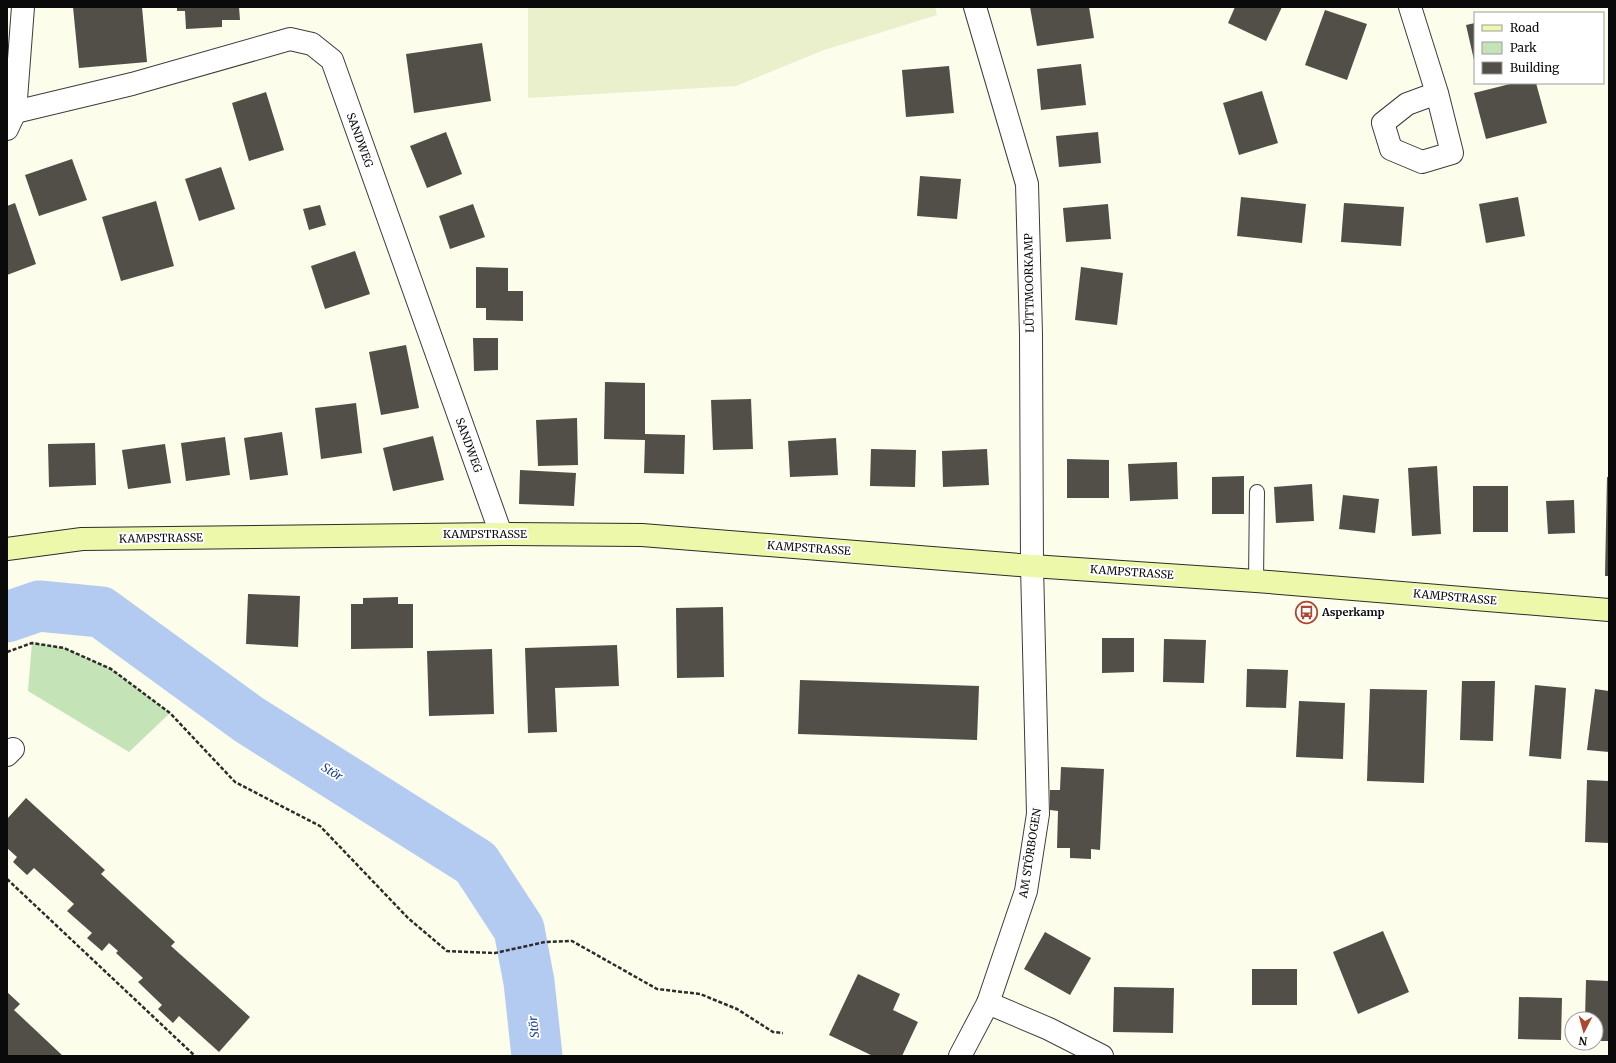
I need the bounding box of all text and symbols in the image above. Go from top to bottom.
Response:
legend [1474,12,1604,84]
text: Road [1510,20,1539,35]
text: Park [1510,40,1537,55]
text: Building [1510,60,1560,75]
street label: SANDWEG [344,111,376,169]
street label: LÜTTMOORKAMP [1021,233,1037,333]
street label: SANDWEG [453,416,485,474]
street label: KAMPSTRASSE [443,527,527,541]
street label: KAMPSTRASSE [119,530,203,546]
street label: KAMPSTRASSE [767,538,851,558]
street label: KAMPSTRASSE [1090,562,1174,582]
street label: KAMPSTRASSE [1413,586,1497,608]
bus stop icon: Asperkamp [1294,599,1320,625]
place label: Asperkamp [1321,605,1385,619]
water label: Stör [319,759,346,784]
street label: AM STÖRBOGEN [1016,807,1044,900]
north arrow [1564,1011,1604,1051]
water label: Stör [525,1014,542,1039]
text: N [1578,1033,1588,1048]

